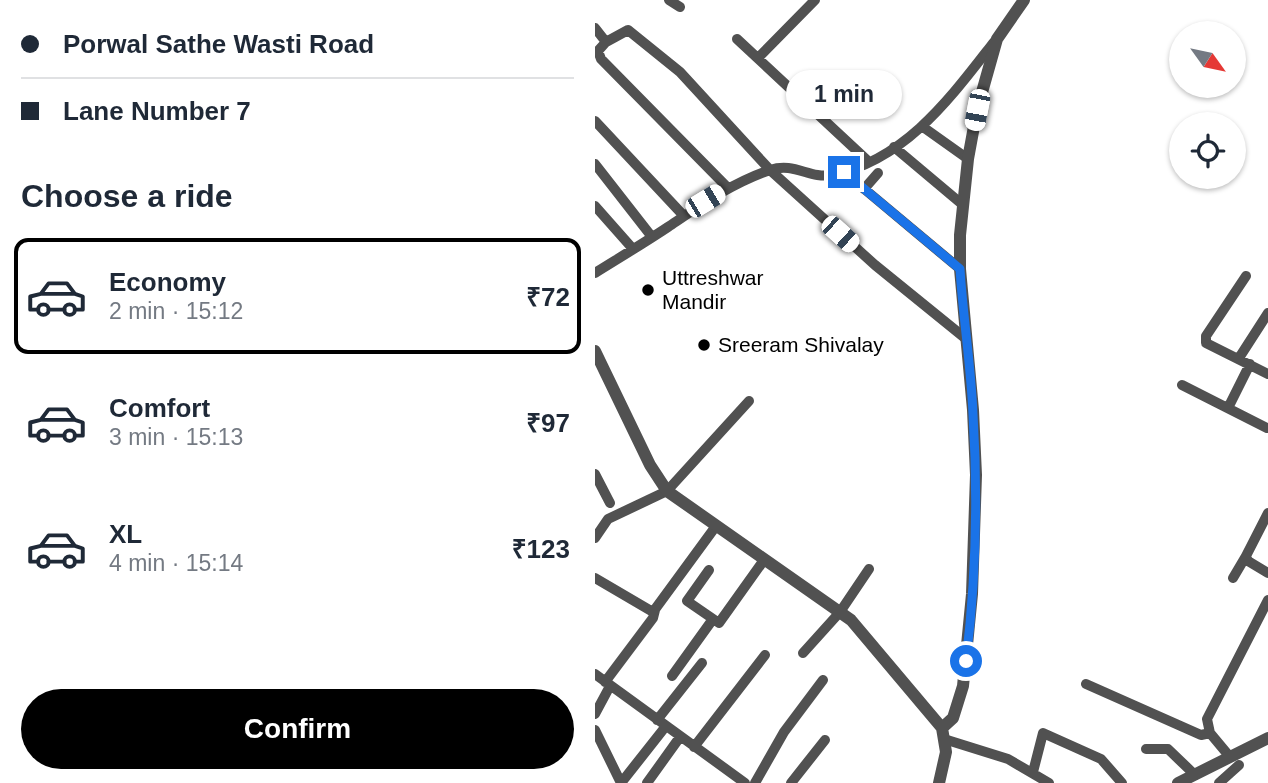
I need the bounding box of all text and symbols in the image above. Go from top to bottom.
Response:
north arrow [1169,21,1246,98]
map controls [1169,21,1246,189]
text: Porwal Sathe Wasti Road [63,29,374,59]
callout: 1 min [786,71,902,120]
text: 1 min [814,81,874,107]
car [963,87,992,133]
text: Lane Number 7 [63,96,251,126]
button: locate [1169,112,1246,189]
route end [828,156,860,188]
text: Choose a ride [21,178,233,214]
car [682,181,729,221]
car [818,212,863,256]
icon: car [25,265,88,328]
place label: Uttreshwar Mandir [662,266,764,313]
text: Economy [109,267,226,297]
text: ₹72 [526,282,570,312]
marker: Uttreshwar Mandir [640,282,656,298]
text: 2 min · 15:12 [109,298,243,324]
place label: Sreeram Shivalay [718,333,884,356]
marker: Sreeram Shivalay [696,337,712,353]
icon: car [25,391,88,454]
text: Comfort [109,393,210,423]
text: ₹97 [526,408,570,438]
text: 3 min · 15:13 [109,424,243,450]
icon: car [25,517,88,580]
text: XL [109,519,142,549]
text: ₹123 [512,534,570,564]
text: 4 min · 15:14 [109,550,243,576]
route start [950,645,982,677]
button: Confirm [21,689,574,769]

